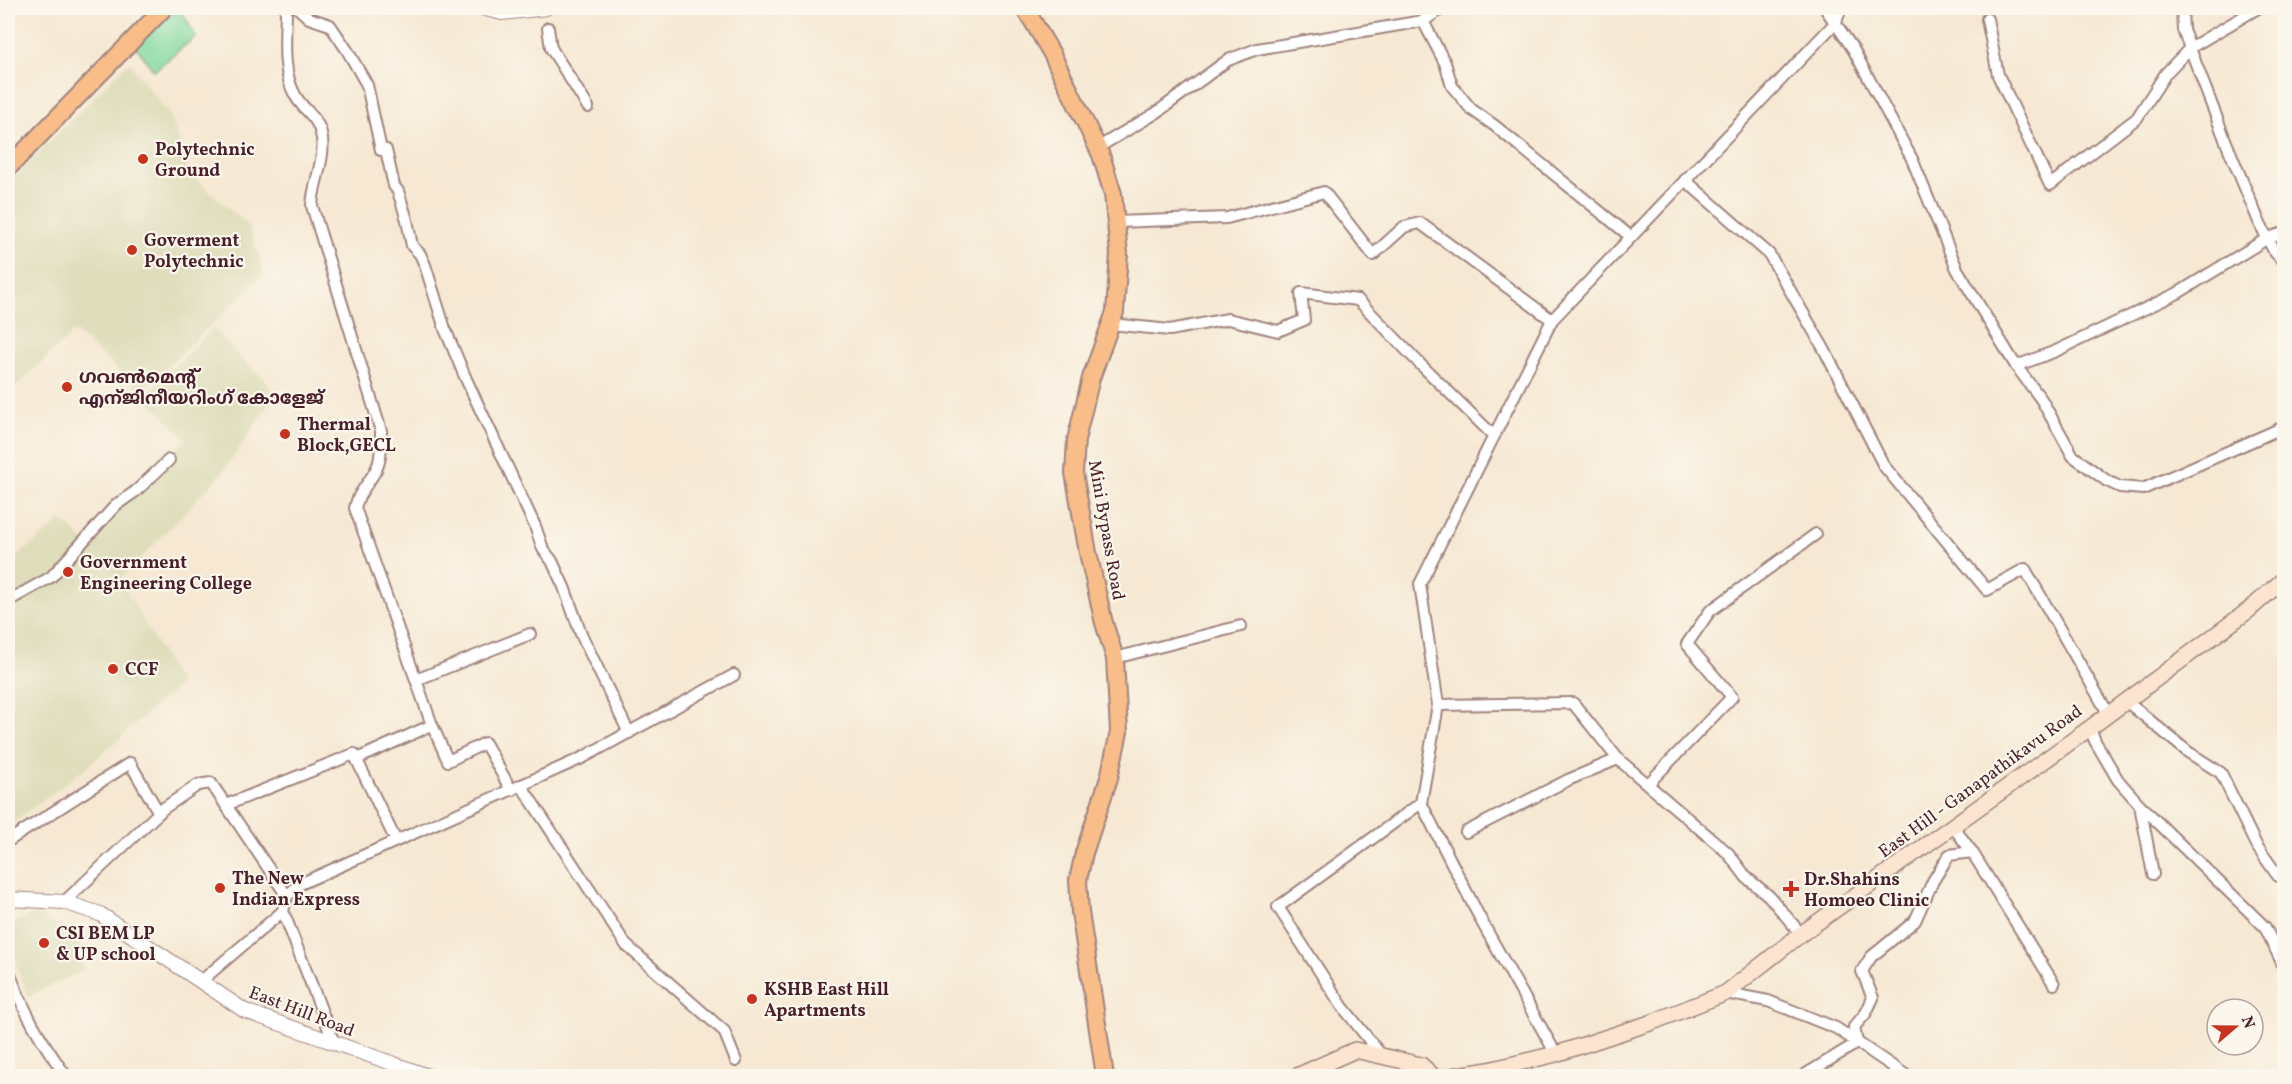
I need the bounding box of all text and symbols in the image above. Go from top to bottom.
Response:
place label: Polytechnic Ground [155,138,255,184]
marker: Polytechnic Ground [136,152,150,166]
place label: Goverment Polytechnic [144,229,244,275]
marker: Goverment Polytechnic [125,243,139,257]
place label: ഗവൺമെന്റ് എന്ജിനീയറിംഗ് കോളേജ് [79,366,326,412]
marker: ഗവൺമെന്റ് എന്ജിനീയറിംഗ് കോളേജ് [60,380,74,394]
place label: Thermal Block,GECL [297,413,396,459]
marker: Thermal Block,GECL [278,427,292,441]
street label: Mini Bypass Road [1081,458,1130,602]
place label: Government Engineering College [80,551,252,597]
marker: Government Engineering College [61,565,75,579]
place label: CCF [125,658,159,683]
marker: CCF [106,662,120,676]
street label: East Hill - Ganapathikavu Road [1874,700,2088,865]
place label: The New Indian Express [232,867,360,913]
place label: Dr.Shahins Homoeo Clinic [1804,868,1929,914]
marker: Dr.Shahins Homoeo Clinic [1782,880,1800,898]
marker: The New Indian Express [213,881,227,895]
place label: CSI BEM LP & UP school [56,922,156,968]
marker: CSI BEM LP & UP school [37,936,51,950]
place label: KSHB East Hill Apartments [764,978,889,1024]
street label: East Hill Road [245,981,358,1044]
marker: KSHB East Hill Apartments [745,992,759,1006]
north arrow [2205,997,2265,1057]
text: N [2235,1013,2260,1032]

